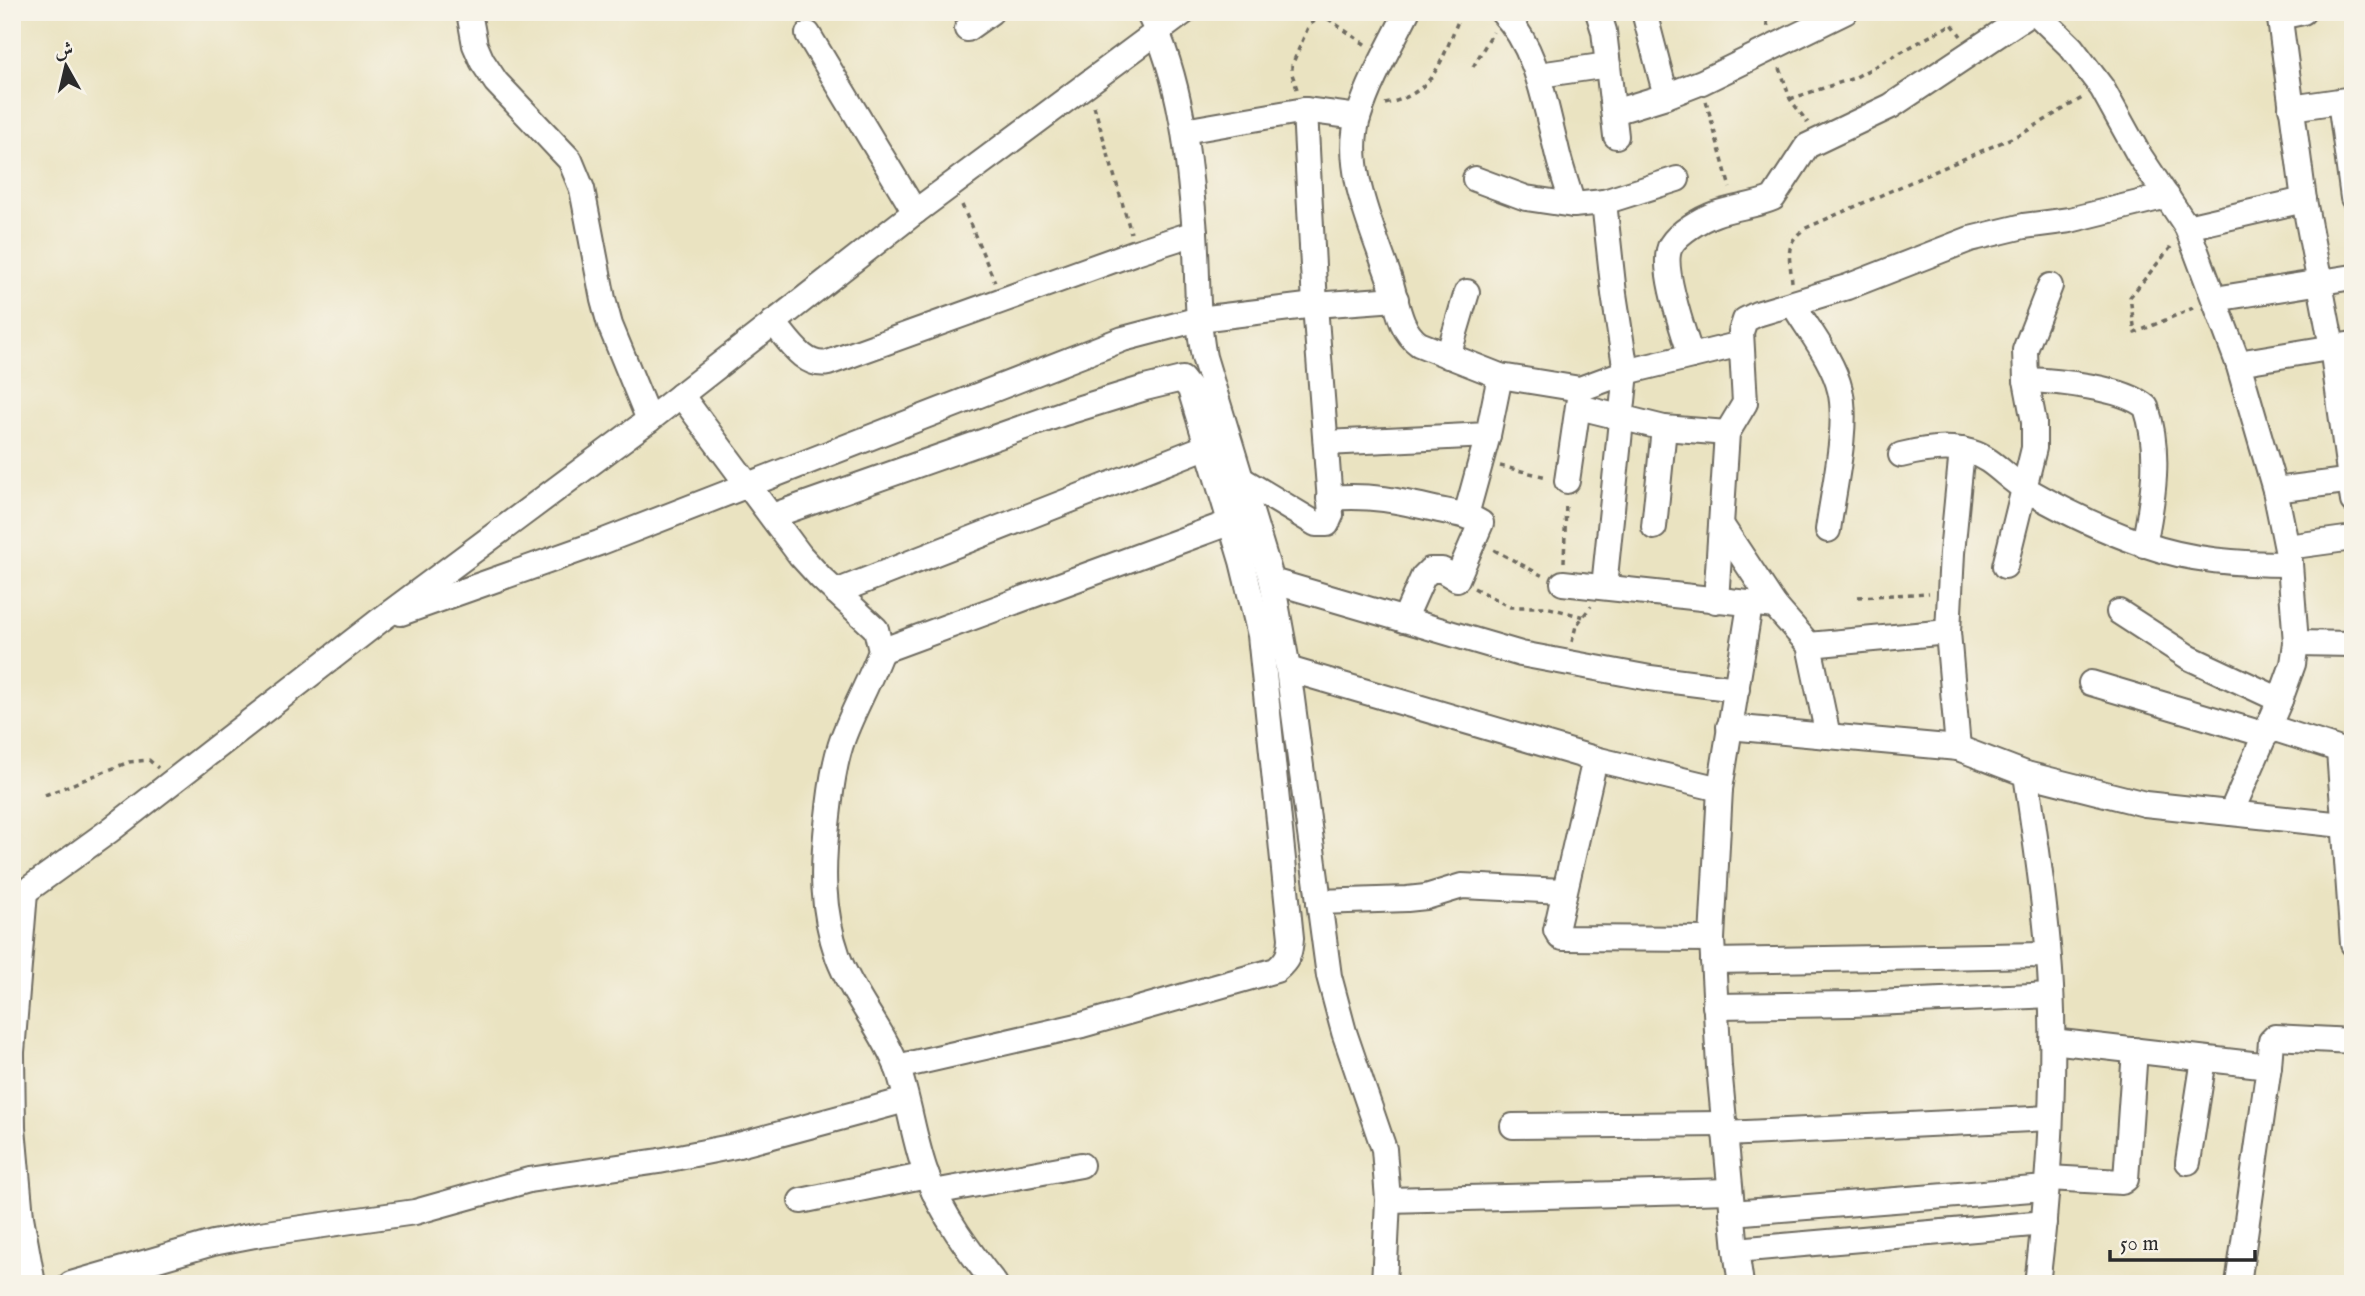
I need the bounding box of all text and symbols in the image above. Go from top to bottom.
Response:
north arrow [32,32,102,102]
text: ش [53,38,75,64]
scale bar [2110,1219,2255,1263]
text: 50 m [2120,1231,2159,1258]

